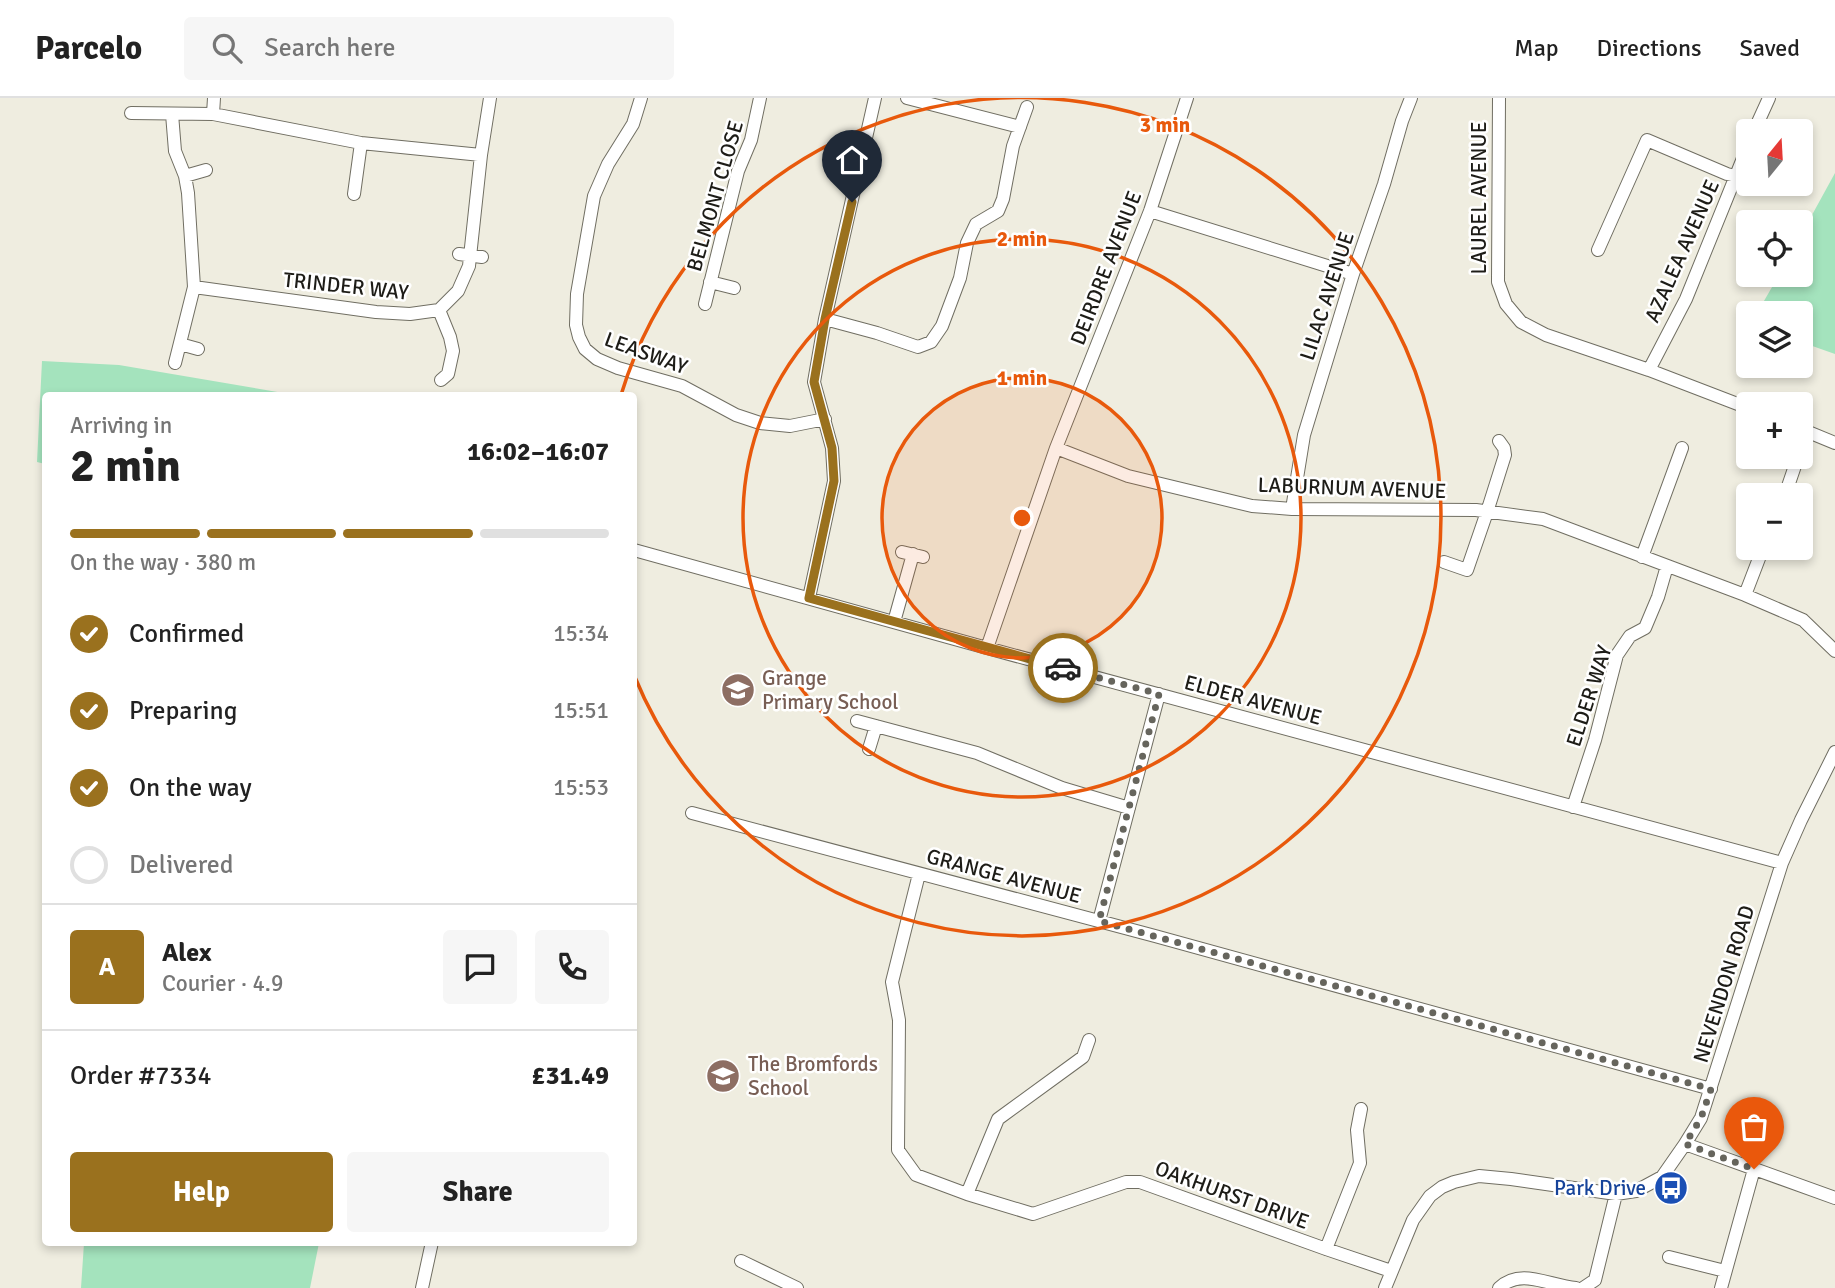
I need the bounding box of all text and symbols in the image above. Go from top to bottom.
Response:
search box [184,17,674,80]
text: Parcelo [35,28,142,69]
icon: search [208,29,246,67]
text: Search here [264,32,395,64]
text: Map [1514,33,1559,63]
text: Directions [1597,33,1702,63]
text: Saved [1740,33,1800,63]
text: 3 min [1140,112,1190,138]
street label: BELMONT CLOSE [681,118,749,274]
north arrow [1736,119,1813,196]
map controls [1736,119,1813,560]
street label: LAUREL AVENUE [1466,121,1492,275]
pin [822,130,882,202]
icon: home [833,141,871,179]
street label: AZALEA AVENUE [1639,176,1725,326]
street label: DEIRDRE AVENUE [1065,187,1147,349]
button: locate [1736,210,1813,287]
text: 2 min [997,226,1047,252]
street label: LILAC AVENUE [1294,229,1360,363]
street label: TRINDER WAY [282,267,410,306]
button: layers [1736,301,1813,378]
street label: LEASWAY [601,326,691,380]
text: 1 min [997,365,1047,391]
button: + [1736,392,1813,469]
text: Arriving in [70,411,172,440]
text: 16:02–16:07 [467,436,609,468]
text: 2 min [70,438,181,494]
street label: LABURNUM AVENUE [1257,472,1447,504]
button: − [1736,483,1813,560]
centre of rings [1010,506,1034,530]
text: On the way · 380 m [70,548,256,577]
icon: check [70,615,108,653]
text: Confirmed [129,618,244,650]
text: 15:34 [553,619,609,648]
courier [1028,633,1098,703]
street label: ELDER WAY [1560,642,1618,750]
icon: car [1044,649,1082,687]
place label: Grange Primary School [762,665,898,715]
street label: ELDER AVENUE [1181,669,1325,731]
school or university icon: Grange Primary School [719,671,757,709]
icon: check [70,692,108,730]
text: Preparing [129,695,237,727]
text: 15:51 [553,696,609,725]
icon: check [70,769,108,807]
text: On the way [129,772,252,804]
text: 15:53 [553,773,609,802]
street label: GRANGE AVENUE [924,843,1084,909]
text: Delivered [129,849,234,881]
street label: NEVENDON ROAD [1688,902,1760,1066]
button: chat [443,930,517,1004]
button: phone [535,930,609,1004]
text: Alex [162,937,212,969]
text: A [99,951,115,983]
text: Courier · 4.9 [162,969,283,998]
place label: The Bromfords School [748,1051,878,1101]
school or university icon: The Bromfords School [704,1057,742,1095]
text: Order #7334 [70,1060,211,1092]
text: £31.49 [531,1060,609,1092]
pin [1724,1097,1784,1169]
icon: bag [1735,1108,1773,1146]
button: Help [70,1152,333,1232]
button: Share [347,1152,609,1232]
street label: OAKHURST DRIVE [1151,1155,1313,1235]
bus stop icon: Park Drive [1652,1169,1690,1207]
place label: Park Drive [1554,1175,1646,1201]

